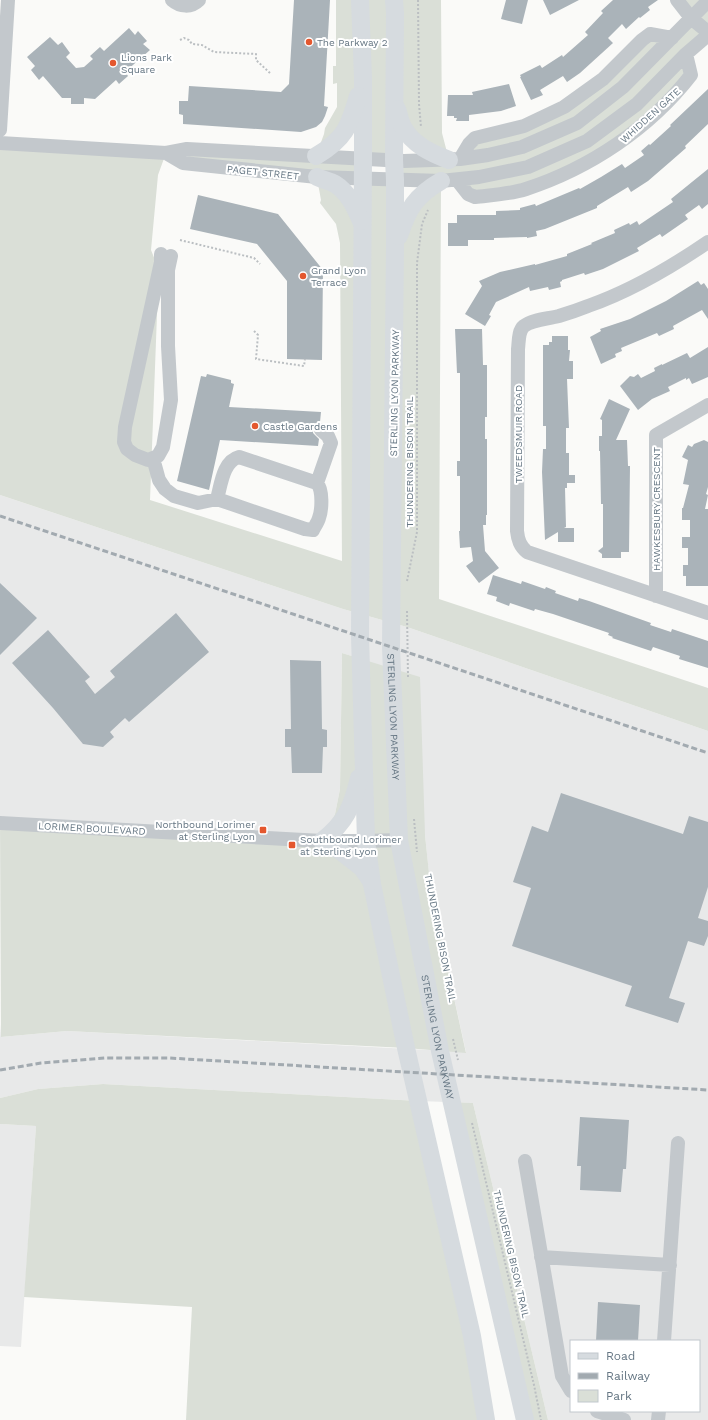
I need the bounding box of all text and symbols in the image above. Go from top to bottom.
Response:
marker: The Parkway 2 [304,37,314,47]
place label: The Parkway 2 [317,37,388,48]
place label: Lions Park Square [121,52,172,75]
marker: Lions Park Square [108,58,118,68]
street label: WHIDDEN GATE [618,86,683,145]
street label: PAGET STREET [226,163,300,182]
place label: Grand Lyon Terrace [311,265,366,288]
marker: Grand Lyon Terrace [298,271,308,281]
street label: STERLING LYON PARKWAY [388,329,401,457]
street label: TWEEDSMUIR ROAD [513,385,524,483]
street label: THUNDERING BISON TRAIL [404,396,415,528]
marker: Castle Gardens [250,421,260,431]
place label: Castle Gardens [263,421,338,432]
street label: HAWKESBURY CRESCENT [651,447,662,571]
street label: STERLING LYON PARKWAY [385,653,402,781]
place label: Northbound Lorimer at Sterling Lyon [155,819,255,842]
street label: LORIMER BOULEVARD [38,820,146,837]
marker: Northbound Lorimer at Sterling Lyon [258,825,268,835]
place label: Southbound Lorimer at Sterling Lyon [300,834,401,857]
marker: Southbound Lorimer at Sterling Lyon [287,840,297,850]
street label: THUNDERING BISON TRAIL [423,873,458,1003]
street label: STERLING LYON PARKWAY [419,974,456,1101]
street label: THUNDERING BISON TRAIL [491,1189,532,1319]
legend [570,1340,700,1412]
text: Road [606,1349,635,1363]
text: Railway [606,1369,651,1383]
text: Park [606,1389,632,1403]

